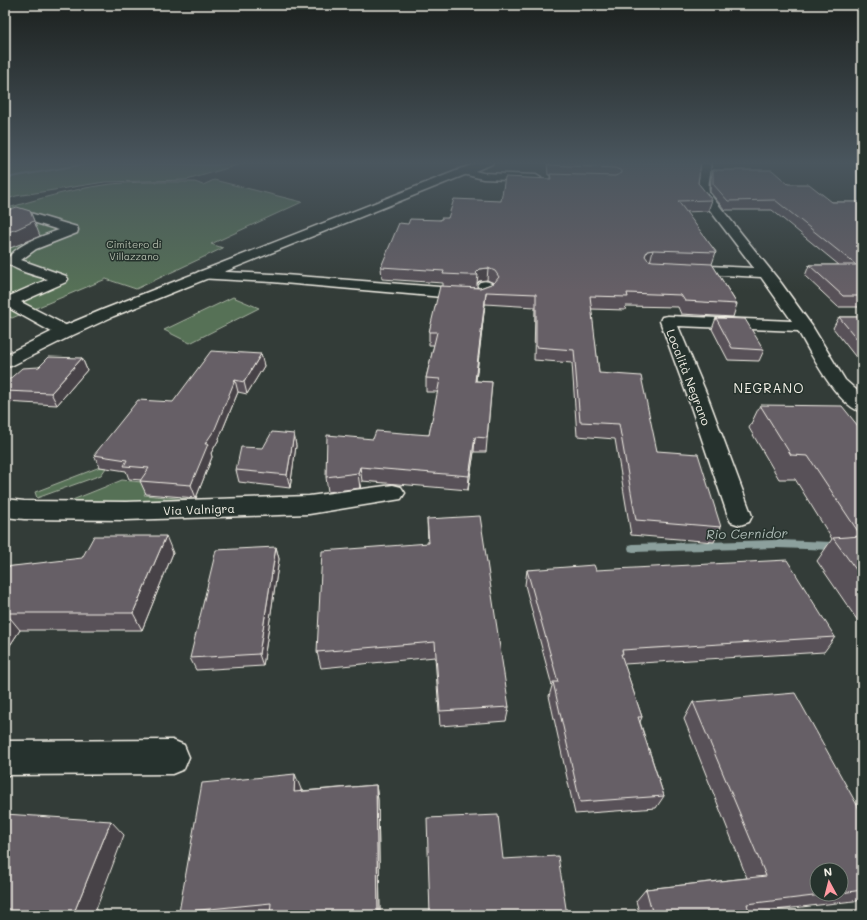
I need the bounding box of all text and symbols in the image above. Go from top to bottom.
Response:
park label: Cimitero di Villazzano [106,237,162,263]
street label: Località Negrano [663,327,715,427]
district label: NEGRANO [734,379,804,396]
street label: Via Valnigra [163,500,235,518]
water label: Rio Cernidor [706,524,788,542]
north arrow [809,862,849,902]
text: N [823,864,833,880]

